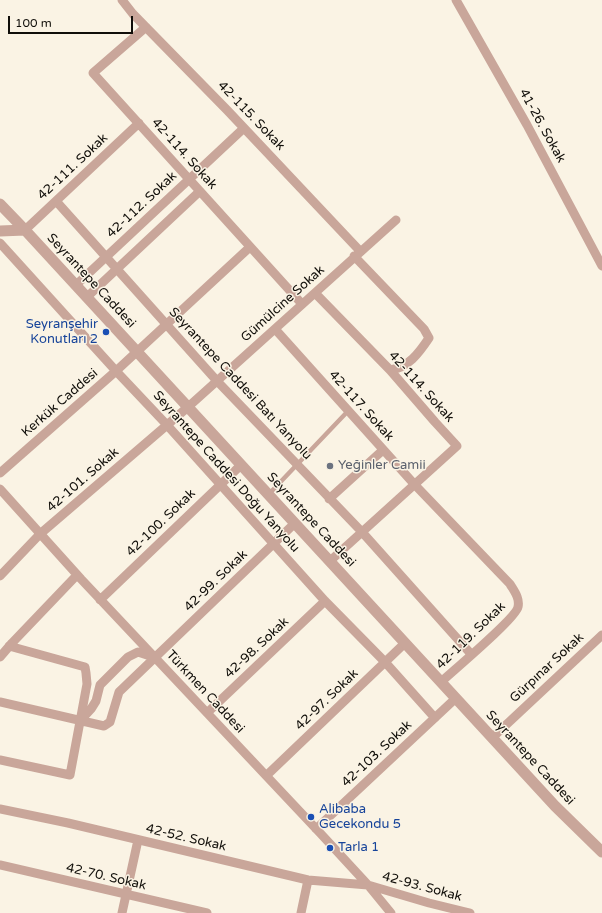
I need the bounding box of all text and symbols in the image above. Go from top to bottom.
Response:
scale bar [10,8,135,34]
text: 100 m [15,16,52,30]
street label: 42-115. Sokak [214,78,288,154]
street label: 41-26. Sokak [515,86,569,166]
street label: 42-114. Sokak [148,115,220,193]
street label: 42-111. Sokak [35,131,111,203]
street label: 42-112. Sokak [104,169,180,241]
street label: Seyrantepe Caddesi [43,231,139,331]
street label: Gümülcine Sokak [238,262,328,346]
street label: Seyrantepe Caddesi Batı Yanyolu [165,305,315,463]
place label: Seyranşehir Konutları 2 [26,317,98,348]
marker: Seyranşehir Konutları 2 [101,327,111,337]
street label: 42-114. Sokak [385,348,457,426]
street label: Kerkük Caddesi [19,366,101,440]
street label: 42-117. Sokak [325,368,397,444]
street label: Seyrantepe Caddesi Doğu Yanyolu [149,388,303,556]
street label: 42-101. Sokak [44,445,122,515]
place label: Yeğinler Camii [338,458,426,474]
marker: Yeğinler Camii [325,461,335,471]
street label: Seyrantepe Caddesi [263,470,359,570]
street label: 42-100. Sokak [123,486,199,560]
street label: 42-99. Sokak [181,547,251,615]
street label: 42-119. Sokak [433,599,509,673]
street label: 42-98. Sokak [222,614,292,682]
street label: Gürpınar Sokak [507,630,587,706]
street label: Türkmen Caddesi [163,647,247,737]
street label: 42-97. Sokak [292,666,362,734]
street label: Seyrantepe Caddesi [482,708,578,808]
street label: 42-103. Sokak [339,718,415,790]
place label: Alibaba Gecekondu 5 [319,802,401,833]
marker: Alibaba Gecekondu 5 [306,812,316,822]
street label: 42-52. Sokak [144,821,228,855]
place label: Tarla 1 [338,840,379,856]
marker: Tarla 1 [325,843,335,853]
street label: 42-70. Sokak [64,860,148,894]
street label: 42-93. Sokak [380,869,464,905]

